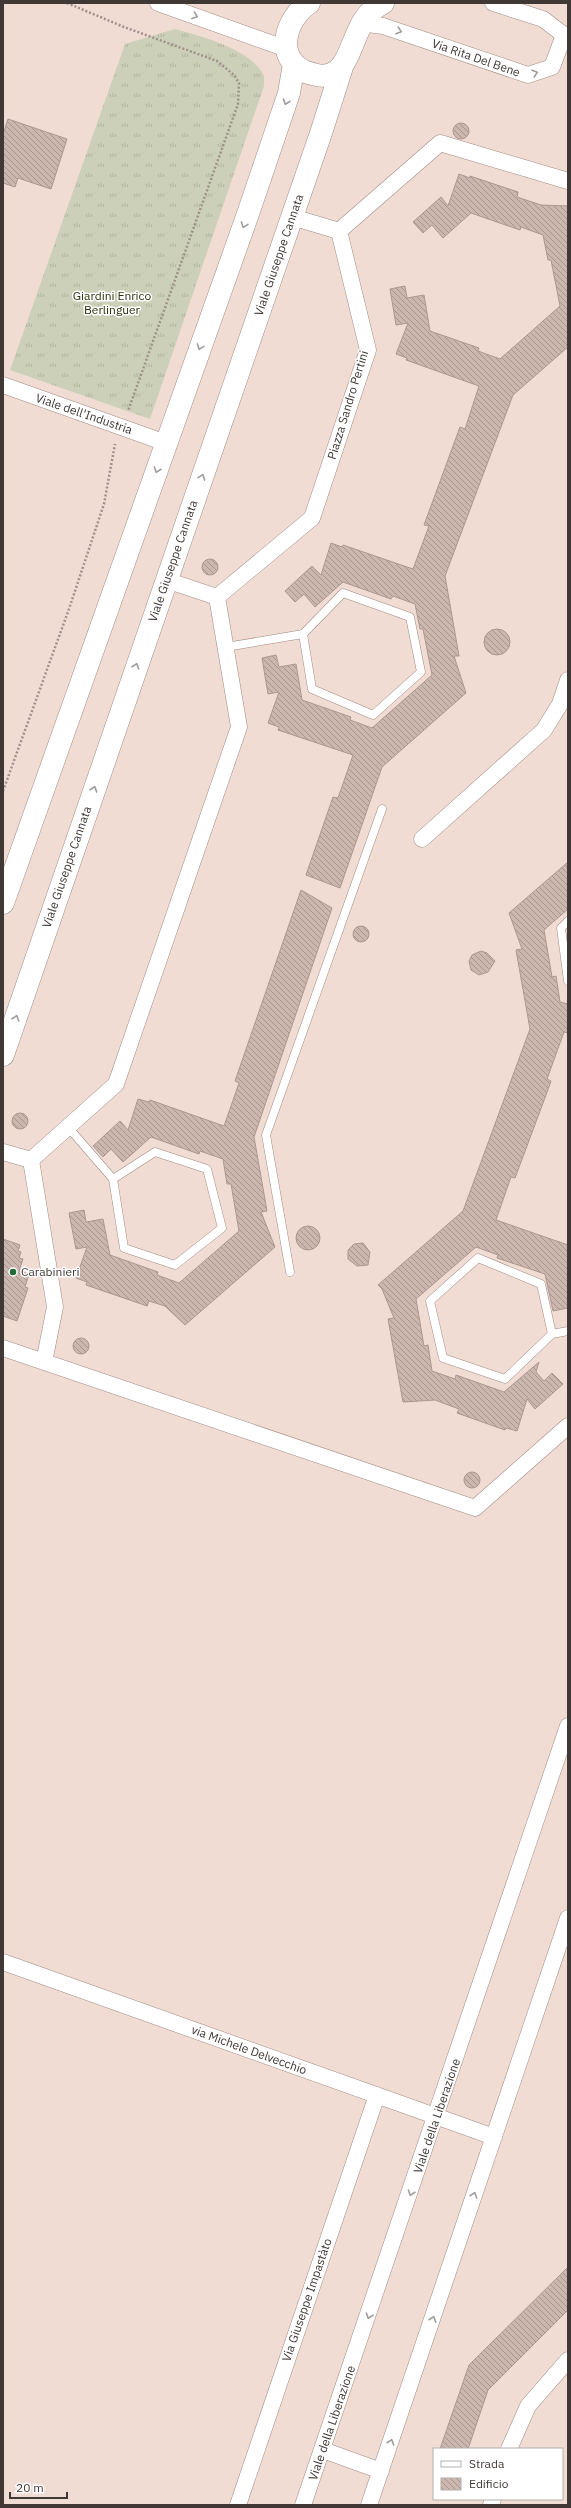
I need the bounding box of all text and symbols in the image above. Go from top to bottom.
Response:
one-way arrow [191,12,198,20]
one-way arrow [395,27,402,35]
street label: Via Rita Del Bene [430,35,523,80]
one-way arrow [532,69,539,77]
one-way arrow [282,98,290,105]
street label: Viale Giuseppe Cannata [251,191,307,318]
one-way arrow [240,221,249,228]
park label: Giardini Enrico Berlinguer [73,288,152,317]
one-way arrow [197,344,205,351]
street label: Piazza Sandro Pertini [324,349,371,461]
street label: Viale dell'Industria [34,390,135,437]
one-way arrow [153,466,161,473]
one-way arrow [198,474,206,481]
street label: Viale Giuseppe Cannata [145,497,201,624]
one-way arrow [132,662,140,669]
one-way arrow [89,785,98,792]
street label: Viale Giuseppe Cannata [39,803,95,930]
one-way arrow [11,1014,19,1021]
place label: Carabinieri [21,1264,79,1279]
marker: Carabinieri [8,1267,18,1277]
street label: via Michele Delvecchio [189,2022,309,2077]
street label: Viale della Liberazione [410,2056,463,2175]
one-way arrow [407,2189,416,2196]
one-way arrow [470,2192,478,2199]
street label: Via Giuseppe Impastàto [278,2236,335,2363]
one-way arrow [365,2312,373,2319]
one-way arrow [428,2315,436,2322]
street label: Viale della Liberazione [305,2363,358,2482]
one-way arrow [386,2438,395,2445]
legend [433,2448,563,2500]
text: Strada [469,2456,505,2471]
scale bar [10,2474,67,2500]
text: Edificio [469,2476,509,2491]
text: 20 m [16,2480,44,2495]

